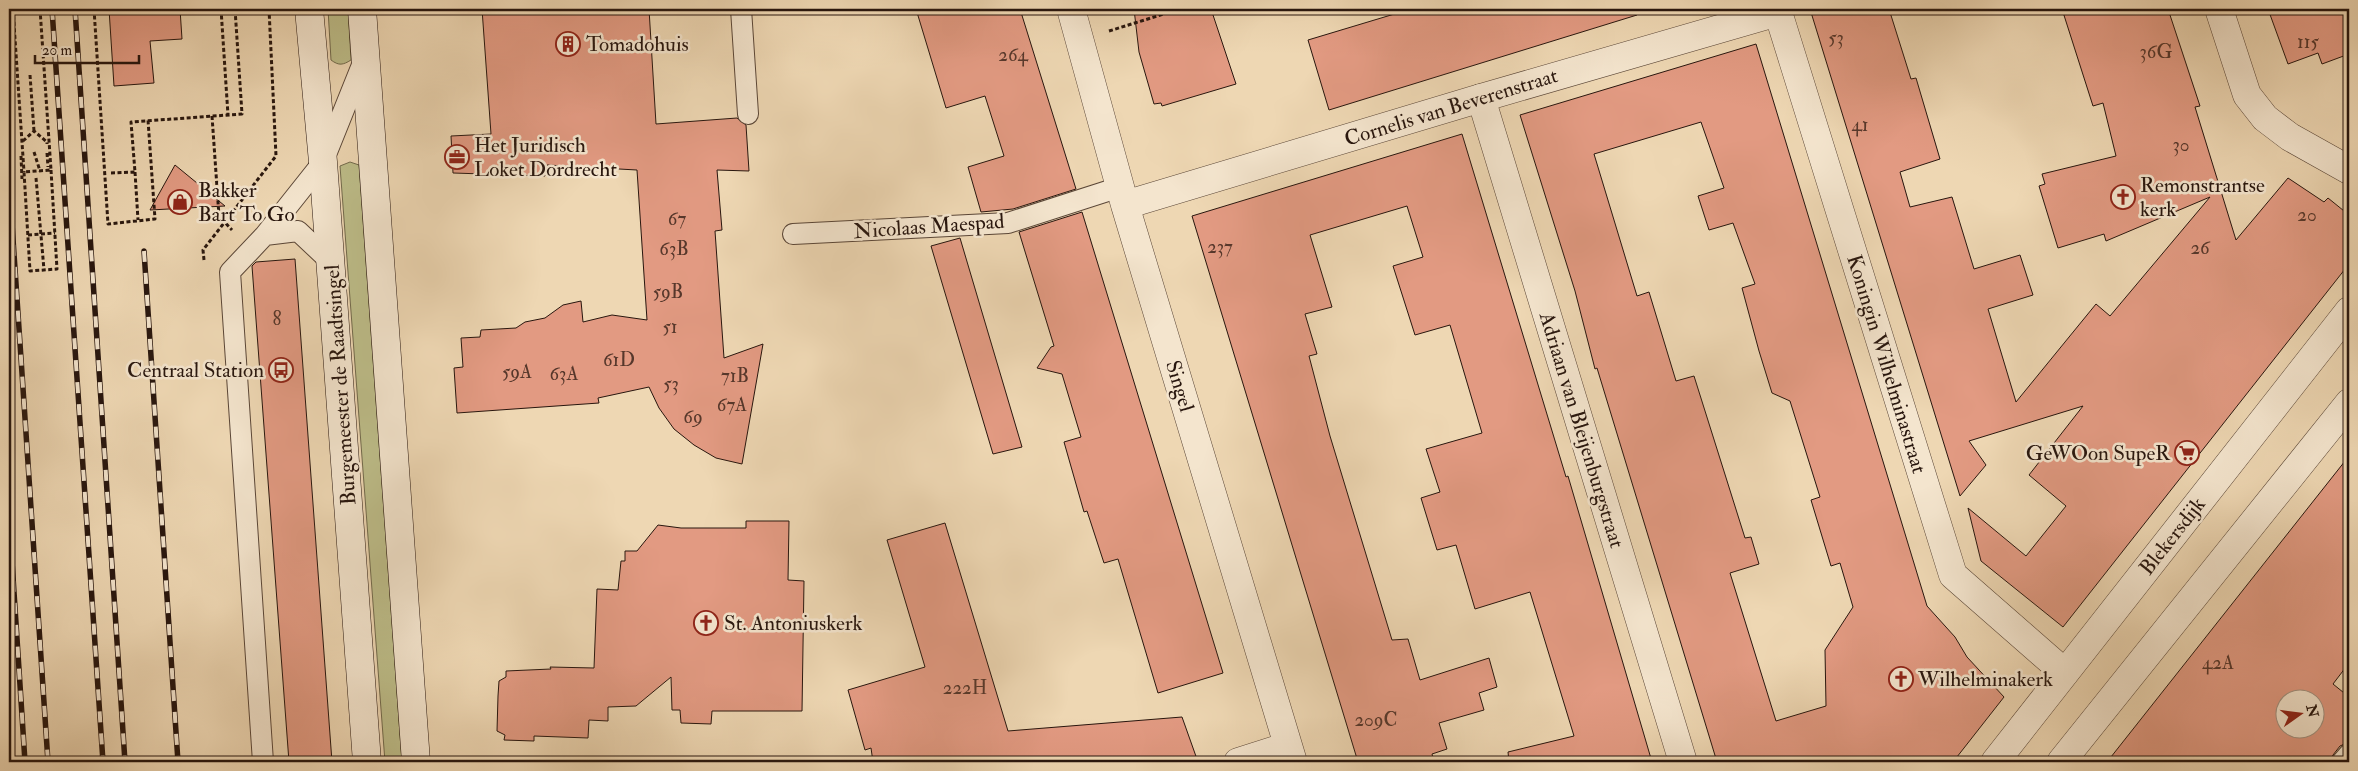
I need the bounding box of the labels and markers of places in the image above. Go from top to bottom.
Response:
building icon: Tomadohuis [555,31,581,57]
place label: Tomadohuis [586,31,689,58]
place label: Het Juridisch Loket Dordrecht [474,132,617,183]
office icon: Het Juridisch Loket Dordrecht [444,144,470,170]
place label: Remonstrantse kerk [2140,172,2265,223]
place label: Bakker Bart To Go [198,177,295,228]
church icon: Remonstrantse kerk [2110,184,2136,210]
shop icon: Bakker Bart To Go [167,189,193,215]
place label: Centraal Station [127,357,264,384]
bus stop icon: Centraal Station [268,357,294,383]
place label: GeWOon SupeR [2026,440,2171,467]
supermarket icon: GeWOon SupeR [2174,440,2200,466]
church icon: St. Antoniuskerk [693,610,719,636]
place label: St. Antoniuskerk [724,610,863,637]
church icon: Wilhelminakerk [1888,666,1914,692]
place label: Wilhelminakerk [1917,666,2053,693]

